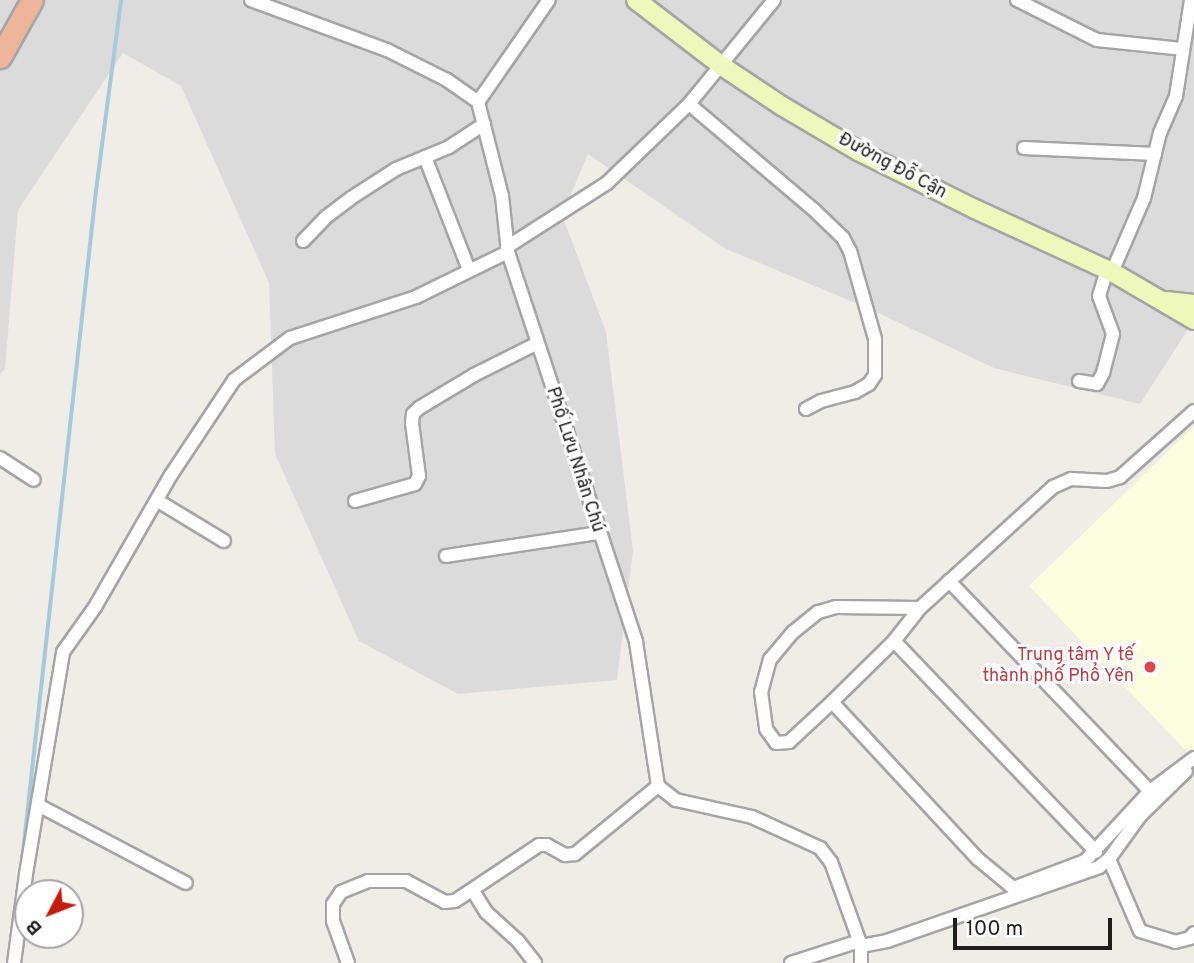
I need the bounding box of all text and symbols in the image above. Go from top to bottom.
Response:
street label: Đường Đỗ Cận [834,129,950,205]
street label: Phố Lưu Nhân Chú [540,385,608,535]
place label: Trung tâm Y tế thành phố Phổ Yên [982,646,1134,688]
marker: Trung tâm Y tế thành phố Phổ Yên [1140,657,1160,677]
north arrow [14,879,84,949]
scale bar [956,904,1115,948]
text: B [22,914,48,940]
text: 100 m [966,916,1023,943]

